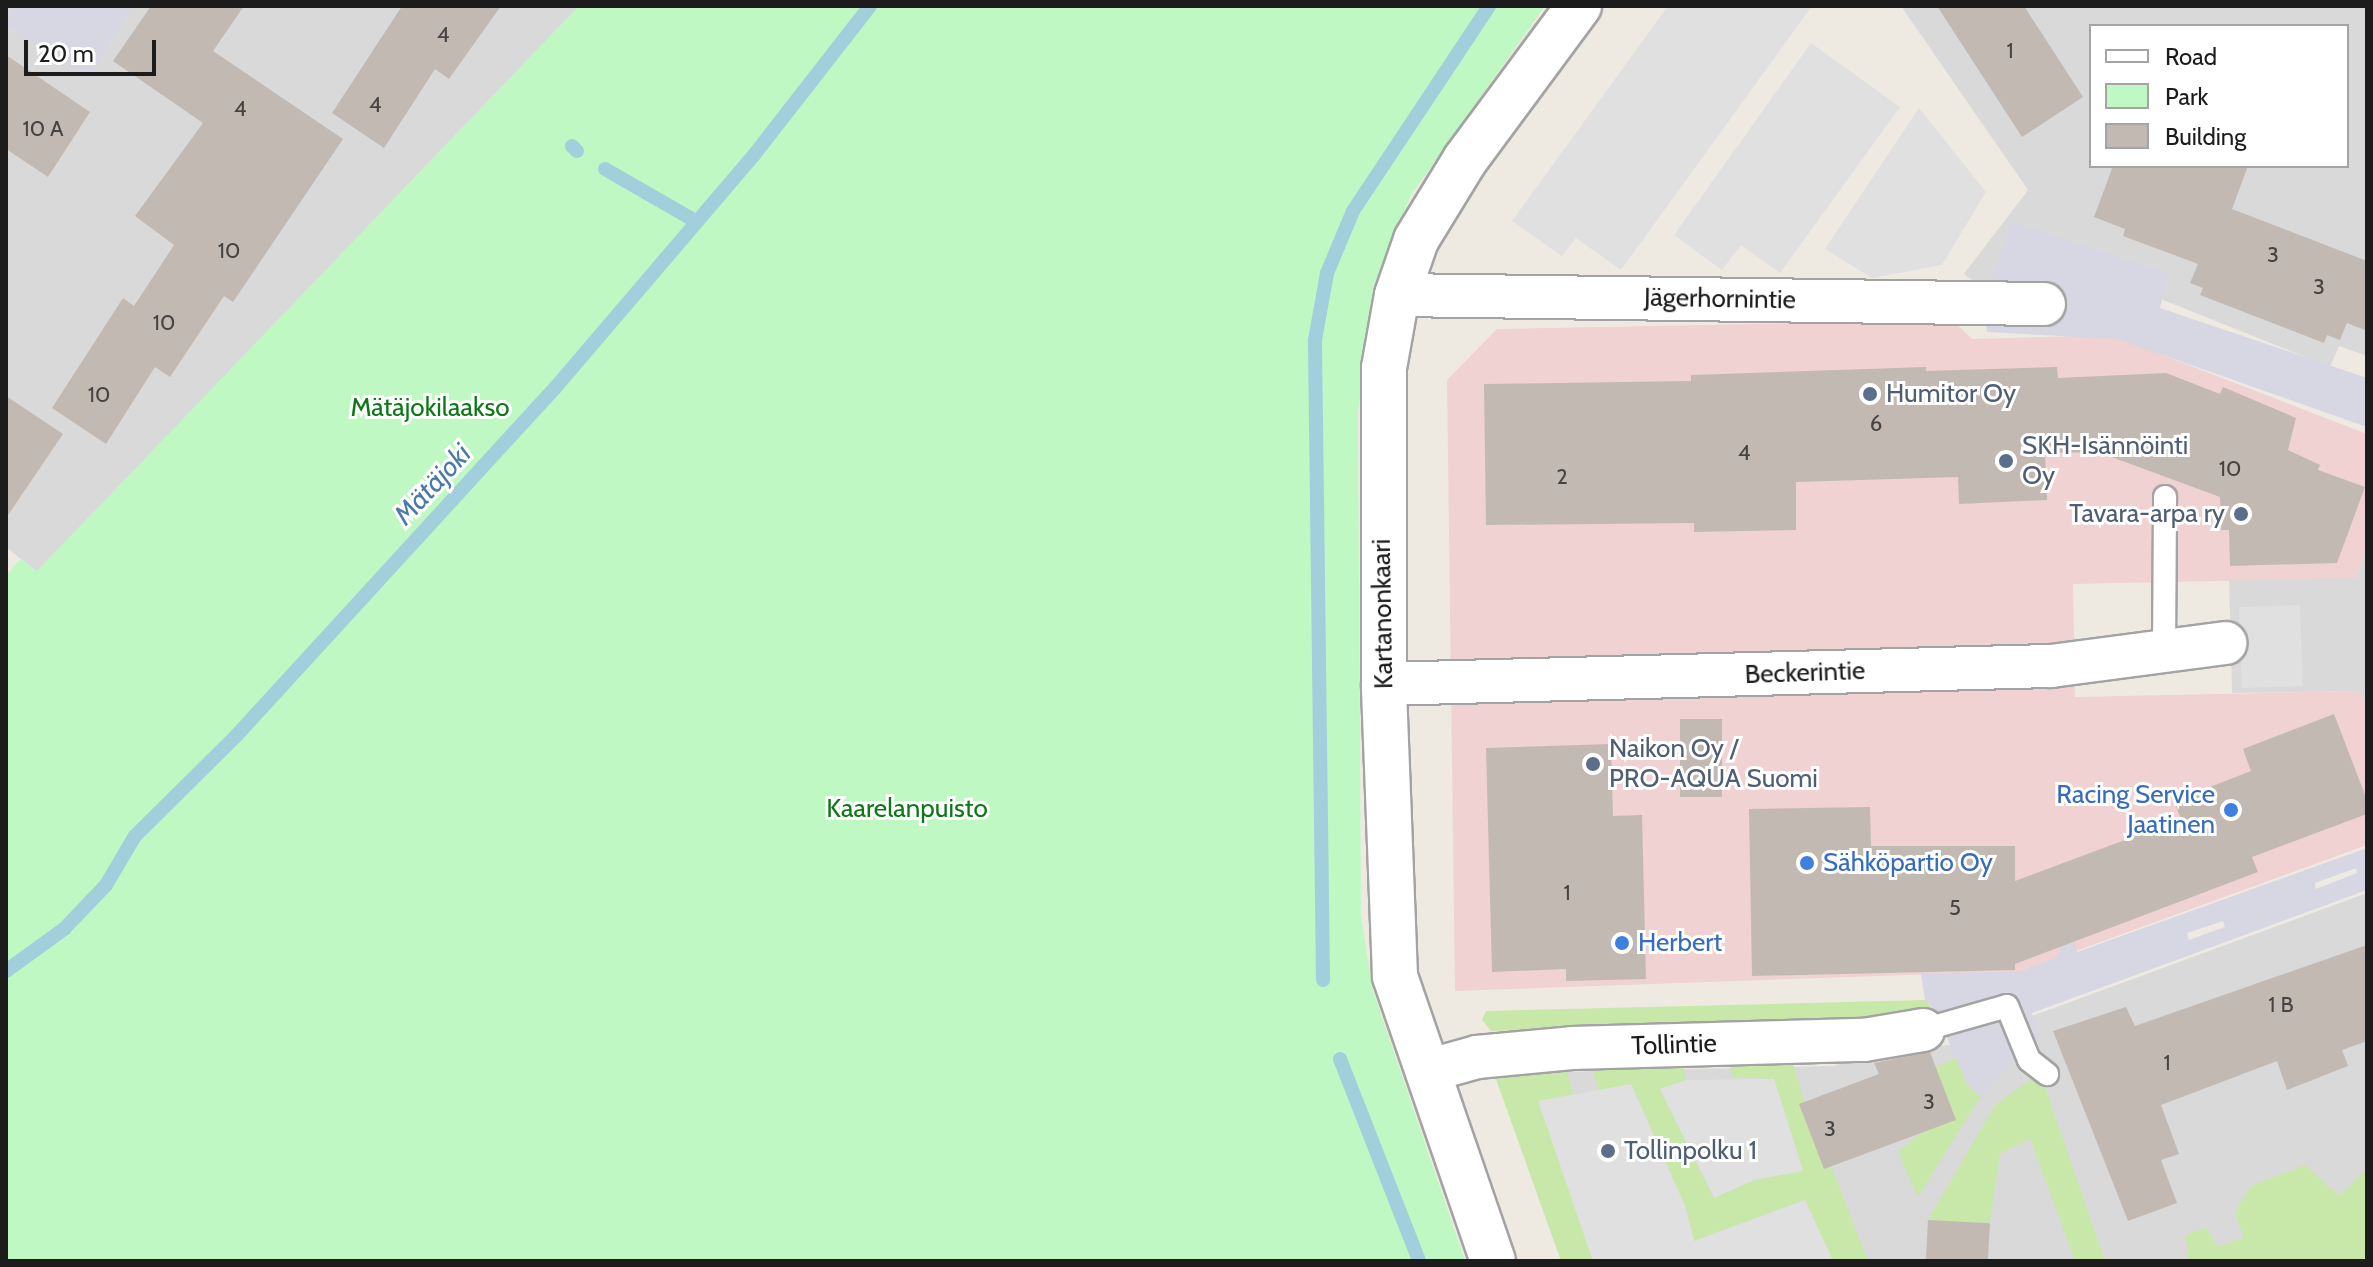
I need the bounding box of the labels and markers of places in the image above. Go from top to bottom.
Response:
place label: Humitor Oy [1886,378,2016,410]
marker: Humitor Oy [1861,385,1879,403]
place label: SKH-Isännöinti Oy [2022,430,2188,492]
marker: SKH-Isännöinti Oy [1997,452,2015,470]
place label: Tavara-arpa ry [2069,498,2225,530]
marker: Tavara-arpa ry [2232,505,2250,523]
place label: Naikon Oy / PRO-AQUA Suomi [1609,733,1818,794]
marker: Naikon Oy / PRO-AQUA Suomi [1584,755,1602,773]
place label: Racing Service Jaatinen [2056,779,2215,840]
marker: Racing Service Jaatinen [2222,801,2240,819]
place label: Sähköpartio Oy [1823,847,1993,879]
marker: Sähköpartio Oy [1798,854,1816,872]
place label: Herbert [1638,927,1722,959]
marker: Herbert [1613,934,1631,952]
place label: Tollinpolku 1 [1624,1135,1757,1167]
marker: Tollinpolku 1 [1599,1142,1617,1160]

